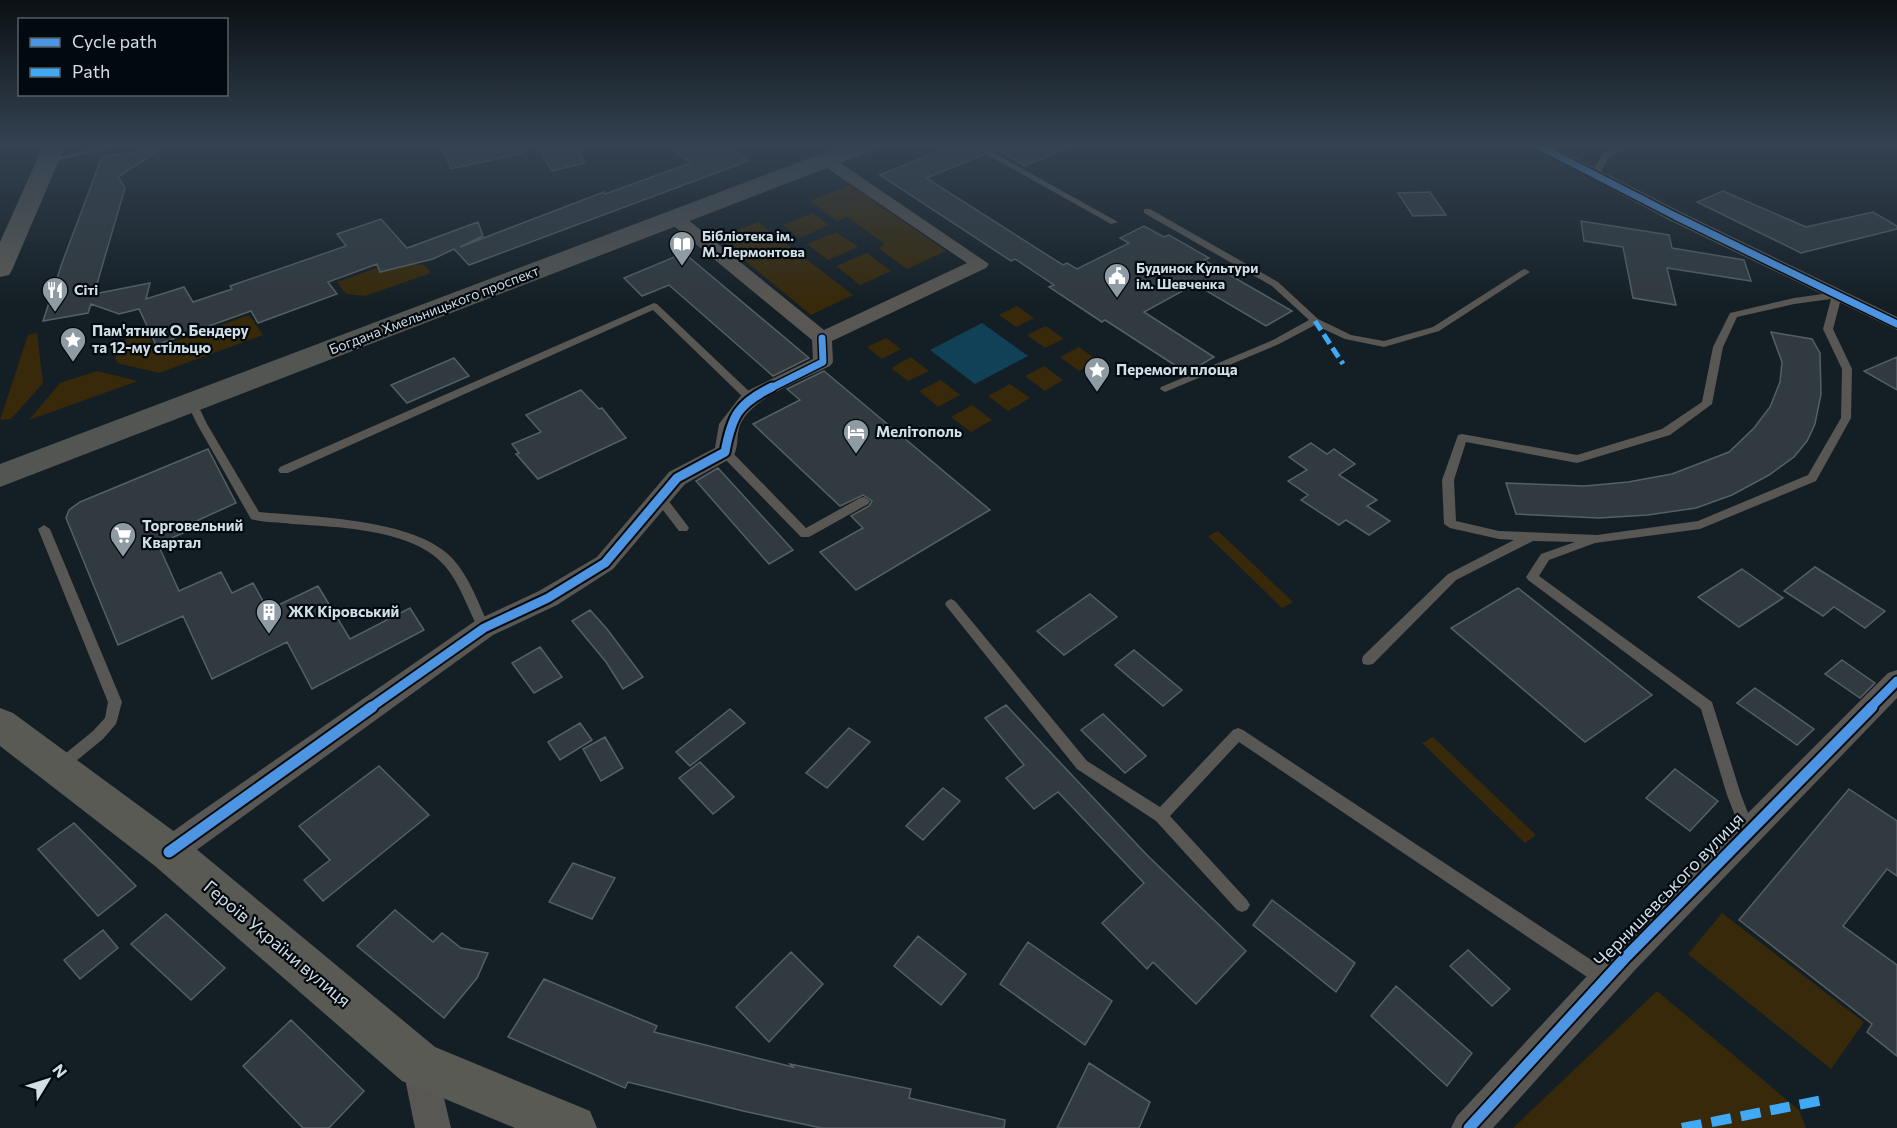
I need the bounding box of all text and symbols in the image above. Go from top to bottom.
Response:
legend [18,18,228,96]
text: Cycle path [72,30,157,52]
text: Path [72,60,110,82]
place label: Бібліотека ім. М. Лермонтова [702,227,805,260]
library icon: Бібліотека ім. М. Лермонтова [667,229,697,267]
place label: Будинок Культури ім. Шевченка [1136,259,1258,292]
street label: Богдана Хмельницького проспект [327,261,541,357]
public building icon: Будинок Культури ім. Шевченка [1102,261,1132,299]
restaurant icon: Сіті [40,275,70,313]
place label: Сіті [74,281,98,298]
place label: Пам'ятник О. Бендеру та 12-му стільцю [92,321,250,356]
place icon: Пам'ятник О. Бендеру та 12-му стільцю [58,325,88,363]
place icon: Перемоги площа [1082,355,1112,393]
place label: Перемоги площа [1116,360,1238,378]
hotel icon: Мелітополь [841,417,871,455]
place label: Мелітополь [876,422,962,440]
place label: Торговельний Квартал [142,516,243,551]
supermarket icon: Торговельний Квартал [108,520,138,558]
building icon: ЖК Кіровський [254,597,284,635]
place label: ЖК Кіровський [288,602,399,620]
street label: Чернишевського вулиця [1589,808,1748,971]
street label: Героїв України вулиця [200,875,356,1011]
north arrow [18,1050,78,1110]
text: N [49,1060,71,1081]

